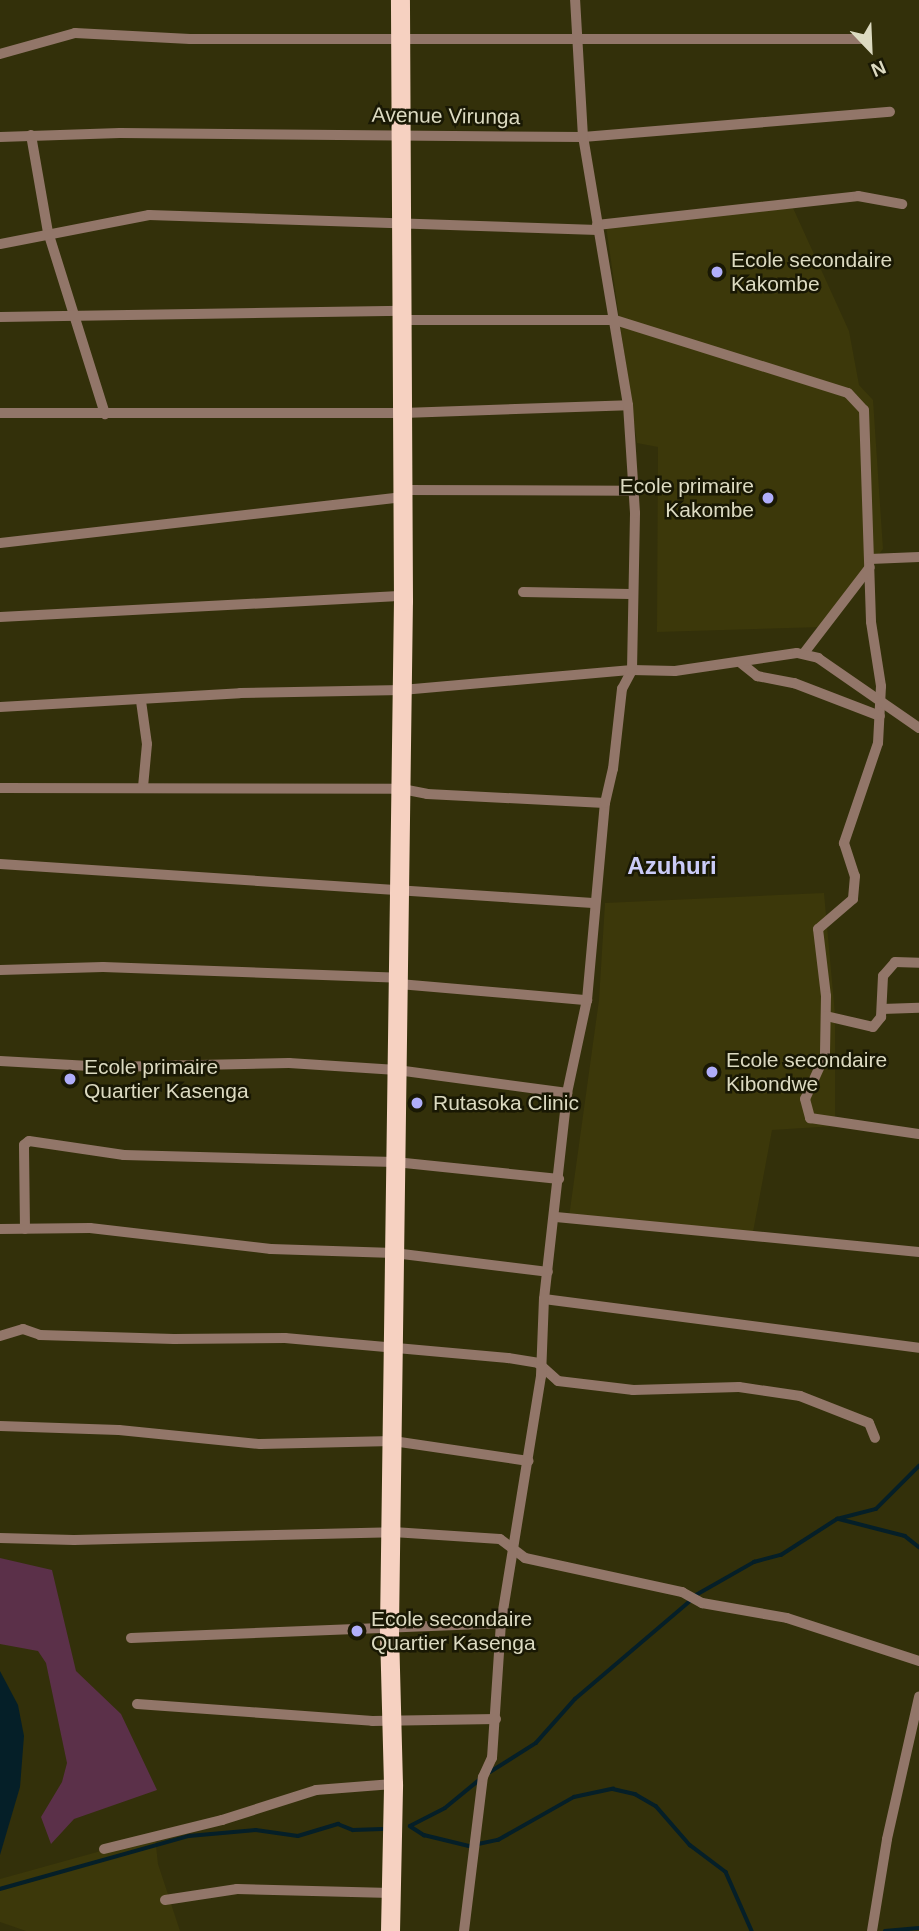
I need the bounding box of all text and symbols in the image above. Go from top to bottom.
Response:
north arrow [835,14,905,84]
text: N [868,56,889,81]
street label: Avenue Virunga [371,102,521,130]
place label: Ecole secondaire Kakombe [731,247,892,297]
marker: Ecole secondaire Kakombe [709,264,725,280]
place label: Ecole primaire Kakombe [620,473,754,523]
marker: Ecole primaire Kakombe [760,490,776,506]
district label: Azuhuri [627,852,717,880]
place label: Ecole secondaire Kibondwe [726,1047,887,1097]
place label: Ecole primaire Quartier Kasenga [84,1054,249,1104]
marker: Ecole secondaire Kibondwe [704,1064,720,1080]
marker: Ecole primaire Quartier Kasenga [62,1071,78,1087]
place label: Rutasoka Clinic [433,1090,579,1116]
marker: Rutasoka Clinic [407,1093,427,1113]
place label: Ecole secondaire Quartier Kasenga [371,1606,536,1656]
marker: Ecole secondaire Quartier Kasenga [349,1623,365,1639]

